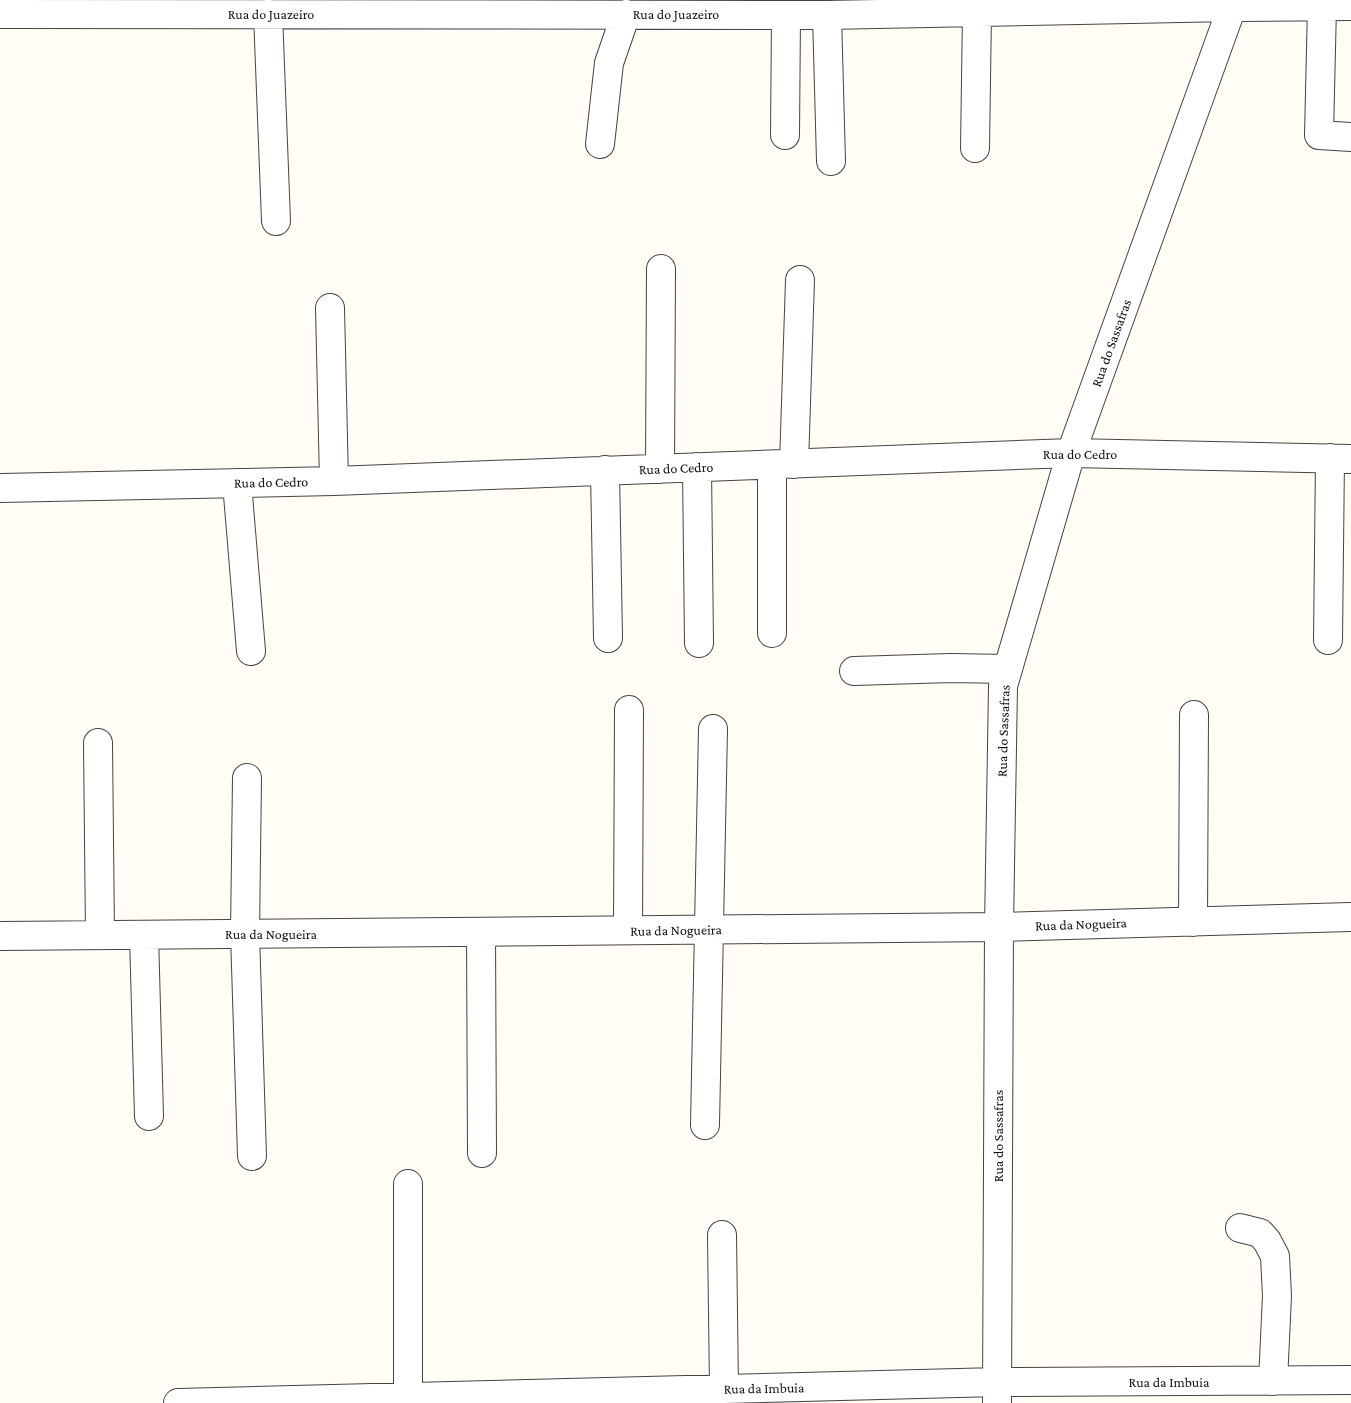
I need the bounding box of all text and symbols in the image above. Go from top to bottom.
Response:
street label: Rua do Juazeiro [228,6,314,22]
street label: Rua do Juazeiro [633,6,719,22]
street label: Rua do Sassafras [1088,297,1134,389]
street label: Rua do Cedro [1043,446,1117,462]
street label: Rua do Cedro [639,459,714,477]
street label: Rua do Cedro [234,473,308,491]
street label: Rua do Sassafras [993,685,1013,777]
street label: Rua da Nogueira [1035,914,1128,934]
street label: Rua da Nogueira [630,921,723,939]
street label: Rua da Nogueira [225,926,317,942]
street label: Rua do Sassafras [990,1090,1006,1182]
street label: Rua da Imbuia [1129,1374,1210,1390]
street label: Rua da Imbuia [723,1379,805,1397]

